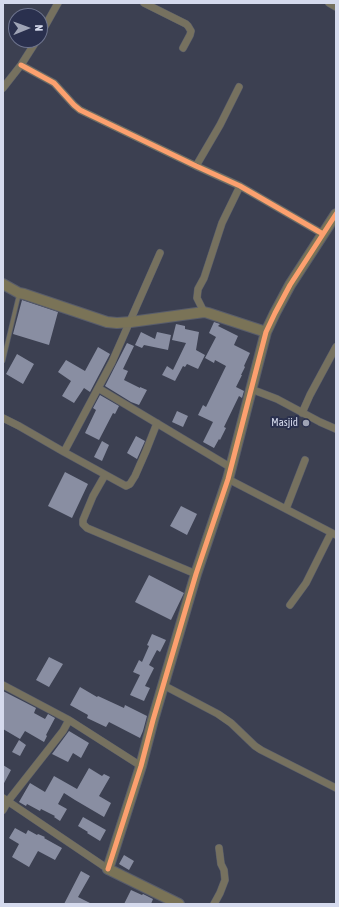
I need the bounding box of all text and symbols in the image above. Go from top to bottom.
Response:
north arrow [8,8,48,48]
text: N [33,24,45,31]
place label: Masjid [271,416,298,430]
marker: Masjid [301,418,311,428]

